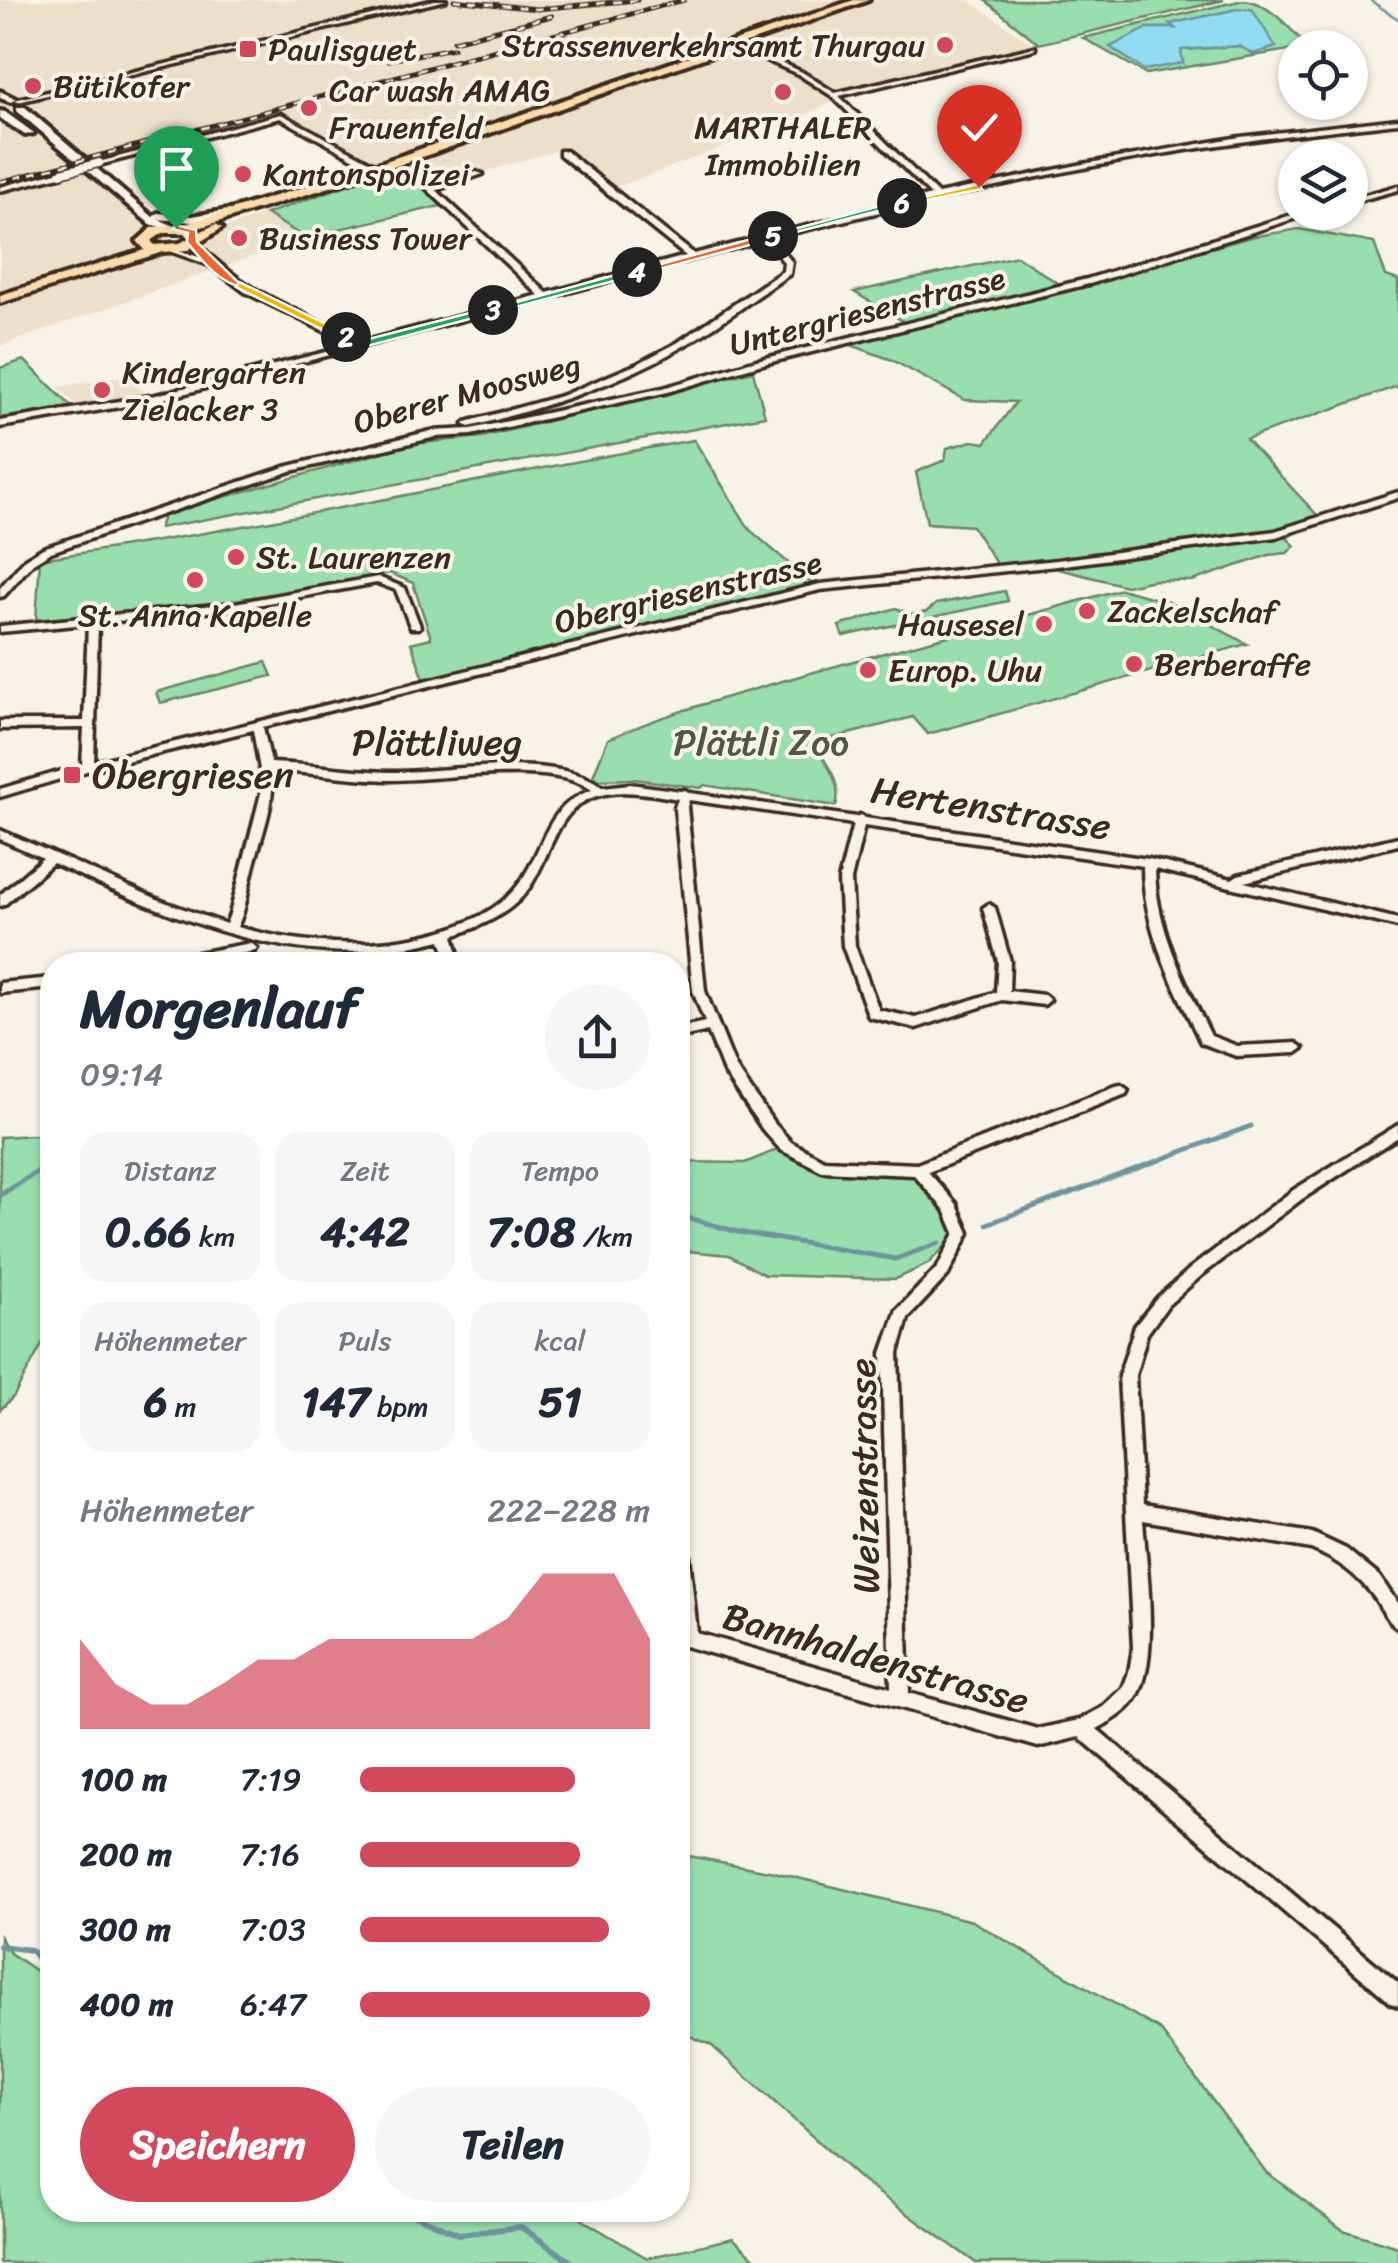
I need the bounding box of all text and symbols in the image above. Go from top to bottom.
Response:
place label: Strassenverkehrsamt Thurgau [502,17,925,74]
place label: Paulisguet [268,21,417,78]
map controls [1278,30,1368,230]
button: locate [1278,30,1368,120]
marker: Strassenverkehrsamt Thurgau [934,34,956,56]
marker: Paulisguet [237,38,259,60]
place label: Bütikofer [53,58,191,115]
place label: Car wash AMAG Frauenfeld [329,62,551,156]
marker: Bütikofer [22,75,44,97]
marker: MARTHALER Immobilien [772,81,794,103]
pin [937,85,1022,188]
marker: Car wash AMAG Frauenfeld [298,97,320,119]
place label: MARTHALER Immobilien [694,99,872,193]
icon: check [952,100,1007,155]
pin [134,126,219,229]
button: layers [1278,140,1368,230]
icon: arrive [149,141,204,196]
place label: Kantonspolizei [263,146,470,203]
marker: Kantonspolizei [232,163,254,185]
pin: 6 [877,178,927,228]
text: 6 [894,178,910,227]
place label: Business Tower [259,210,473,267]
pin: 5 [748,211,798,261]
text: 5 [764,211,782,260]
marker: Business Tower [228,227,250,249]
pin: 4 [612,247,662,297]
text: 4 [628,247,646,296]
street label: Untergriesenstrasse [723,250,1011,373]
pin: 3 [468,285,518,335]
text: 3 [485,285,501,334]
pin: 2 [321,312,371,362]
text: 2 [338,312,354,361]
street label: Oberer Moosweg [347,336,587,451]
place label: Kindergarten Zielacker 3 [122,344,306,438]
marker: Kindergarten Zielacker 3 [91,379,113,401]
place label: St. Laurenzen [256,529,451,586]
street label: Obergriesenstrasse [549,534,827,651]
marker: St. Laurenzen [225,546,247,568]
marker: St. Anna Kapelle [184,569,206,591]
place label: Zackelschaf [1107,583,1281,640]
place label: St. Anna Kapelle [78,587,312,644]
place label: Hausesel [898,596,1025,653]
marker: Zackelschaf [1076,600,1098,622]
marker: Hausesel [1033,613,1055,635]
place label: Berberaffe [1154,636,1311,693]
place label: Europ. Uhu [888,642,1042,699]
marker: Berberaffe [1123,653,1145,675]
marker: Europ. Uhu [857,659,879,681]
street label: Plättliweg [352,709,522,776]
park label: Plättli Zoo [673,709,849,776]
place label: Obergriesen [92,742,294,809]
street label: Hertenstrasse [866,756,1116,861]
marker: Obergriesen [61,764,83,786]
text: Morgenlauf [80,960,358,1057]
button: share [545,985,650,1090]
text: 09:14 [80,1046,163,1103]
text: Distanz [124,1146,216,1195]
text: Zeit [340,1146,390,1195]
text: Tempo [521,1146,599,1195]
text: 0.66 [105,1195,192,1269]
text: 4:42 [320,1195,410,1269]
text: 7:08 [487,1195,576,1269]
text: km [192,1212,235,1261]
text: /km [576,1212,633,1261]
text: Höhenmeter [94,1316,246,1365]
text: Puls [339,1316,391,1365]
text: kcal [535,1316,585,1365]
street label: Weizenstrasse [829,1358,900,1594]
text: 6 [144,1365,168,1439]
text: 147 [301,1365,370,1439]
text: 51 [538,1365,582,1439]
text: m [168,1382,196,1431]
text: bpm [370,1382,429,1431]
text: Höhenmeter [80,1482,253,1539]
text: 222–228 m [487,1482,650,1539]
street label: Bannhaldenstrasse [715,1583,1037,1734]
text: 100 m [80,1751,167,1808]
text: 7:19 [240,1751,301,1808]
text: 200 m [80,1826,172,1883]
text: 7:16 [240,1826,300,1883]
text: 300 m [80,1901,171,1958]
text: 7:03 [240,1901,306,1958]
text: 400 m [80,1976,173,2033]
text: 6:47 [240,1976,306,2033]
button: Speichern [80,2087,355,2202]
button: Teilen [375,2087,650,2202]

